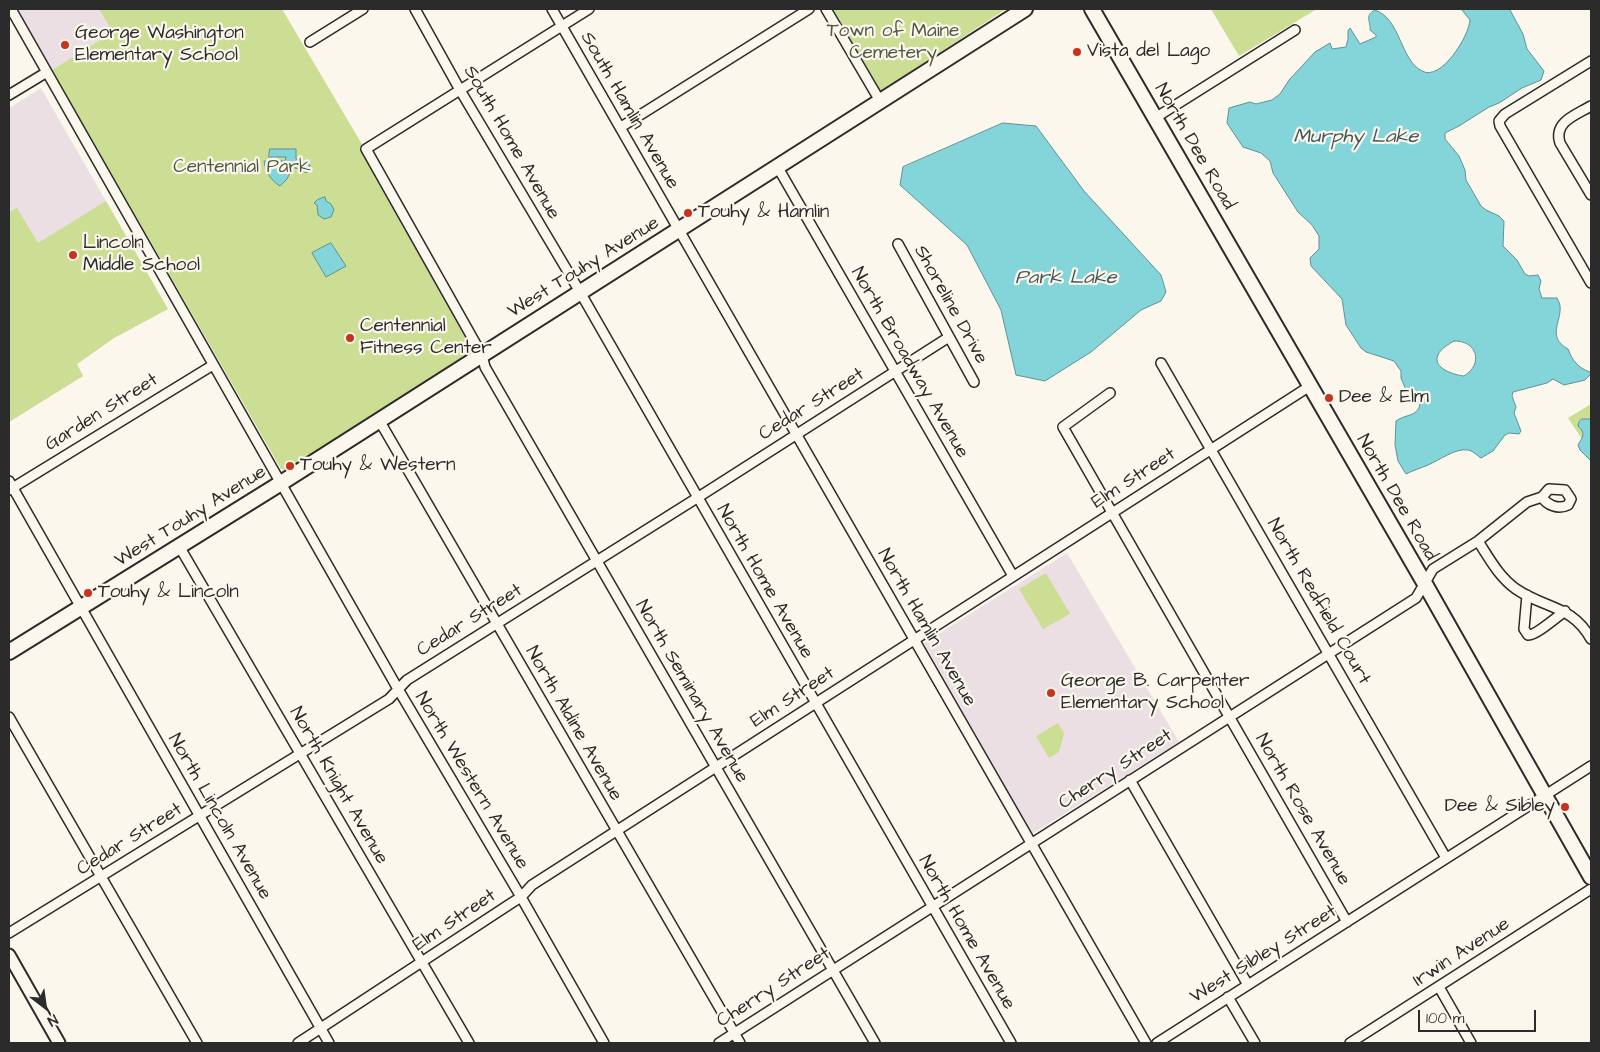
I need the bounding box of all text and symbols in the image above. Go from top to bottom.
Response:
park label: Town of Maine Cemetery [827,21,959,65]
place label: George Washington Elementary School [75,23,244,67]
street label: South Hamlin Avenue [575,28,683,194]
marker: George Washington Elementary School [59,39,71,51]
place label: Vista del Lago [1087,41,1210,63]
marker: Vista del Lago [1071,46,1083,58]
street label: South Home Avenue [458,62,564,224]
street label: North Dee Road [1149,80,1239,214]
water label: Murphy Lake [1294,126,1418,150]
park label: Centennial Park [173,157,311,179]
place label: Touhy & Hamlin [698,202,829,224]
marker: Touhy & Hamlin [682,207,694,219]
street label: West Touhy Avenue [504,212,664,324]
place label: Lincoln Middle School [83,233,200,277]
street label: Shoreline Drive [908,242,992,368]
marker: Lincoln Middle School [67,249,79,261]
street label: North Broadway Avenue [845,263,973,463]
water label: Park Lake [1015,267,1117,291]
place label: Centennial Fitness Center [360,316,492,360]
marker: Centennial Fitness Center [344,332,356,344]
street label: Cedar Street [755,364,869,446]
street label: Garden Street [41,369,163,457]
place label: Dee & Elm [1339,387,1429,409]
marker: Dee & Elm [1323,392,1335,404]
street label: North Dee Road [1351,431,1441,565]
street label: Elm Street [1088,444,1180,514]
place label: Touhy & Western [300,455,456,477]
marker: Touhy & Western [284,460,296,472]
street label: West Touhy Avenue [111,461,271,573]
street label: North Home Avenue [711,501,817,663]
street label: North Redfield Court [1261,515,1375,689]
street label: North Hamlin Avenue [872,545,980,711]
street label: Cedar Street [413,580,527,662]
place label: Touhy & Lincoln [98,582,239,604]
marker: Touhy & Lincoln [82,587,94,599]
street label: North Seminary Avenue [629,597,753,787]
street label: North Aldine Avenue [519,643,627,805]
street label: Elm Street [747,663,839,733]
place label: George B. Carpenter Elementary School [1061,671,1249,715]
marker: George B. Carpenter Elementary School [1045,687,1057,699]
street label: North Western Avenue [409,688,533,874]
street label: North Knight Avenue [284,703,392,869]
street label: Cherry Street [1055,725,1177,815]
street label: North Lincoln Avenue [162,730,276,904]
street label: North Rose Avenue [1249,730,1355,890]
place label: Dee & Sibley [1445,796,1555,818]
street label: Cedar Street [73,799,187,881]
marker: Dee & Sibley [1559,801,1571,813]
street label: North Home Avenue [913,852,1019,1014]
street label: Elm Street [409,885,501,957]
street label: West Sibley Street [1186,901,1342,1009]
street label: Irwin Avenue [1409,913,1515,993]
street label: Cherry Street [713,943,835,1033]
north arrow [20,982,70,1032]
scale bar [1420,1000,1538,1032]
text: 100 m [1426,1008,1465,1029]
text: N [44,1009,61,1031]

